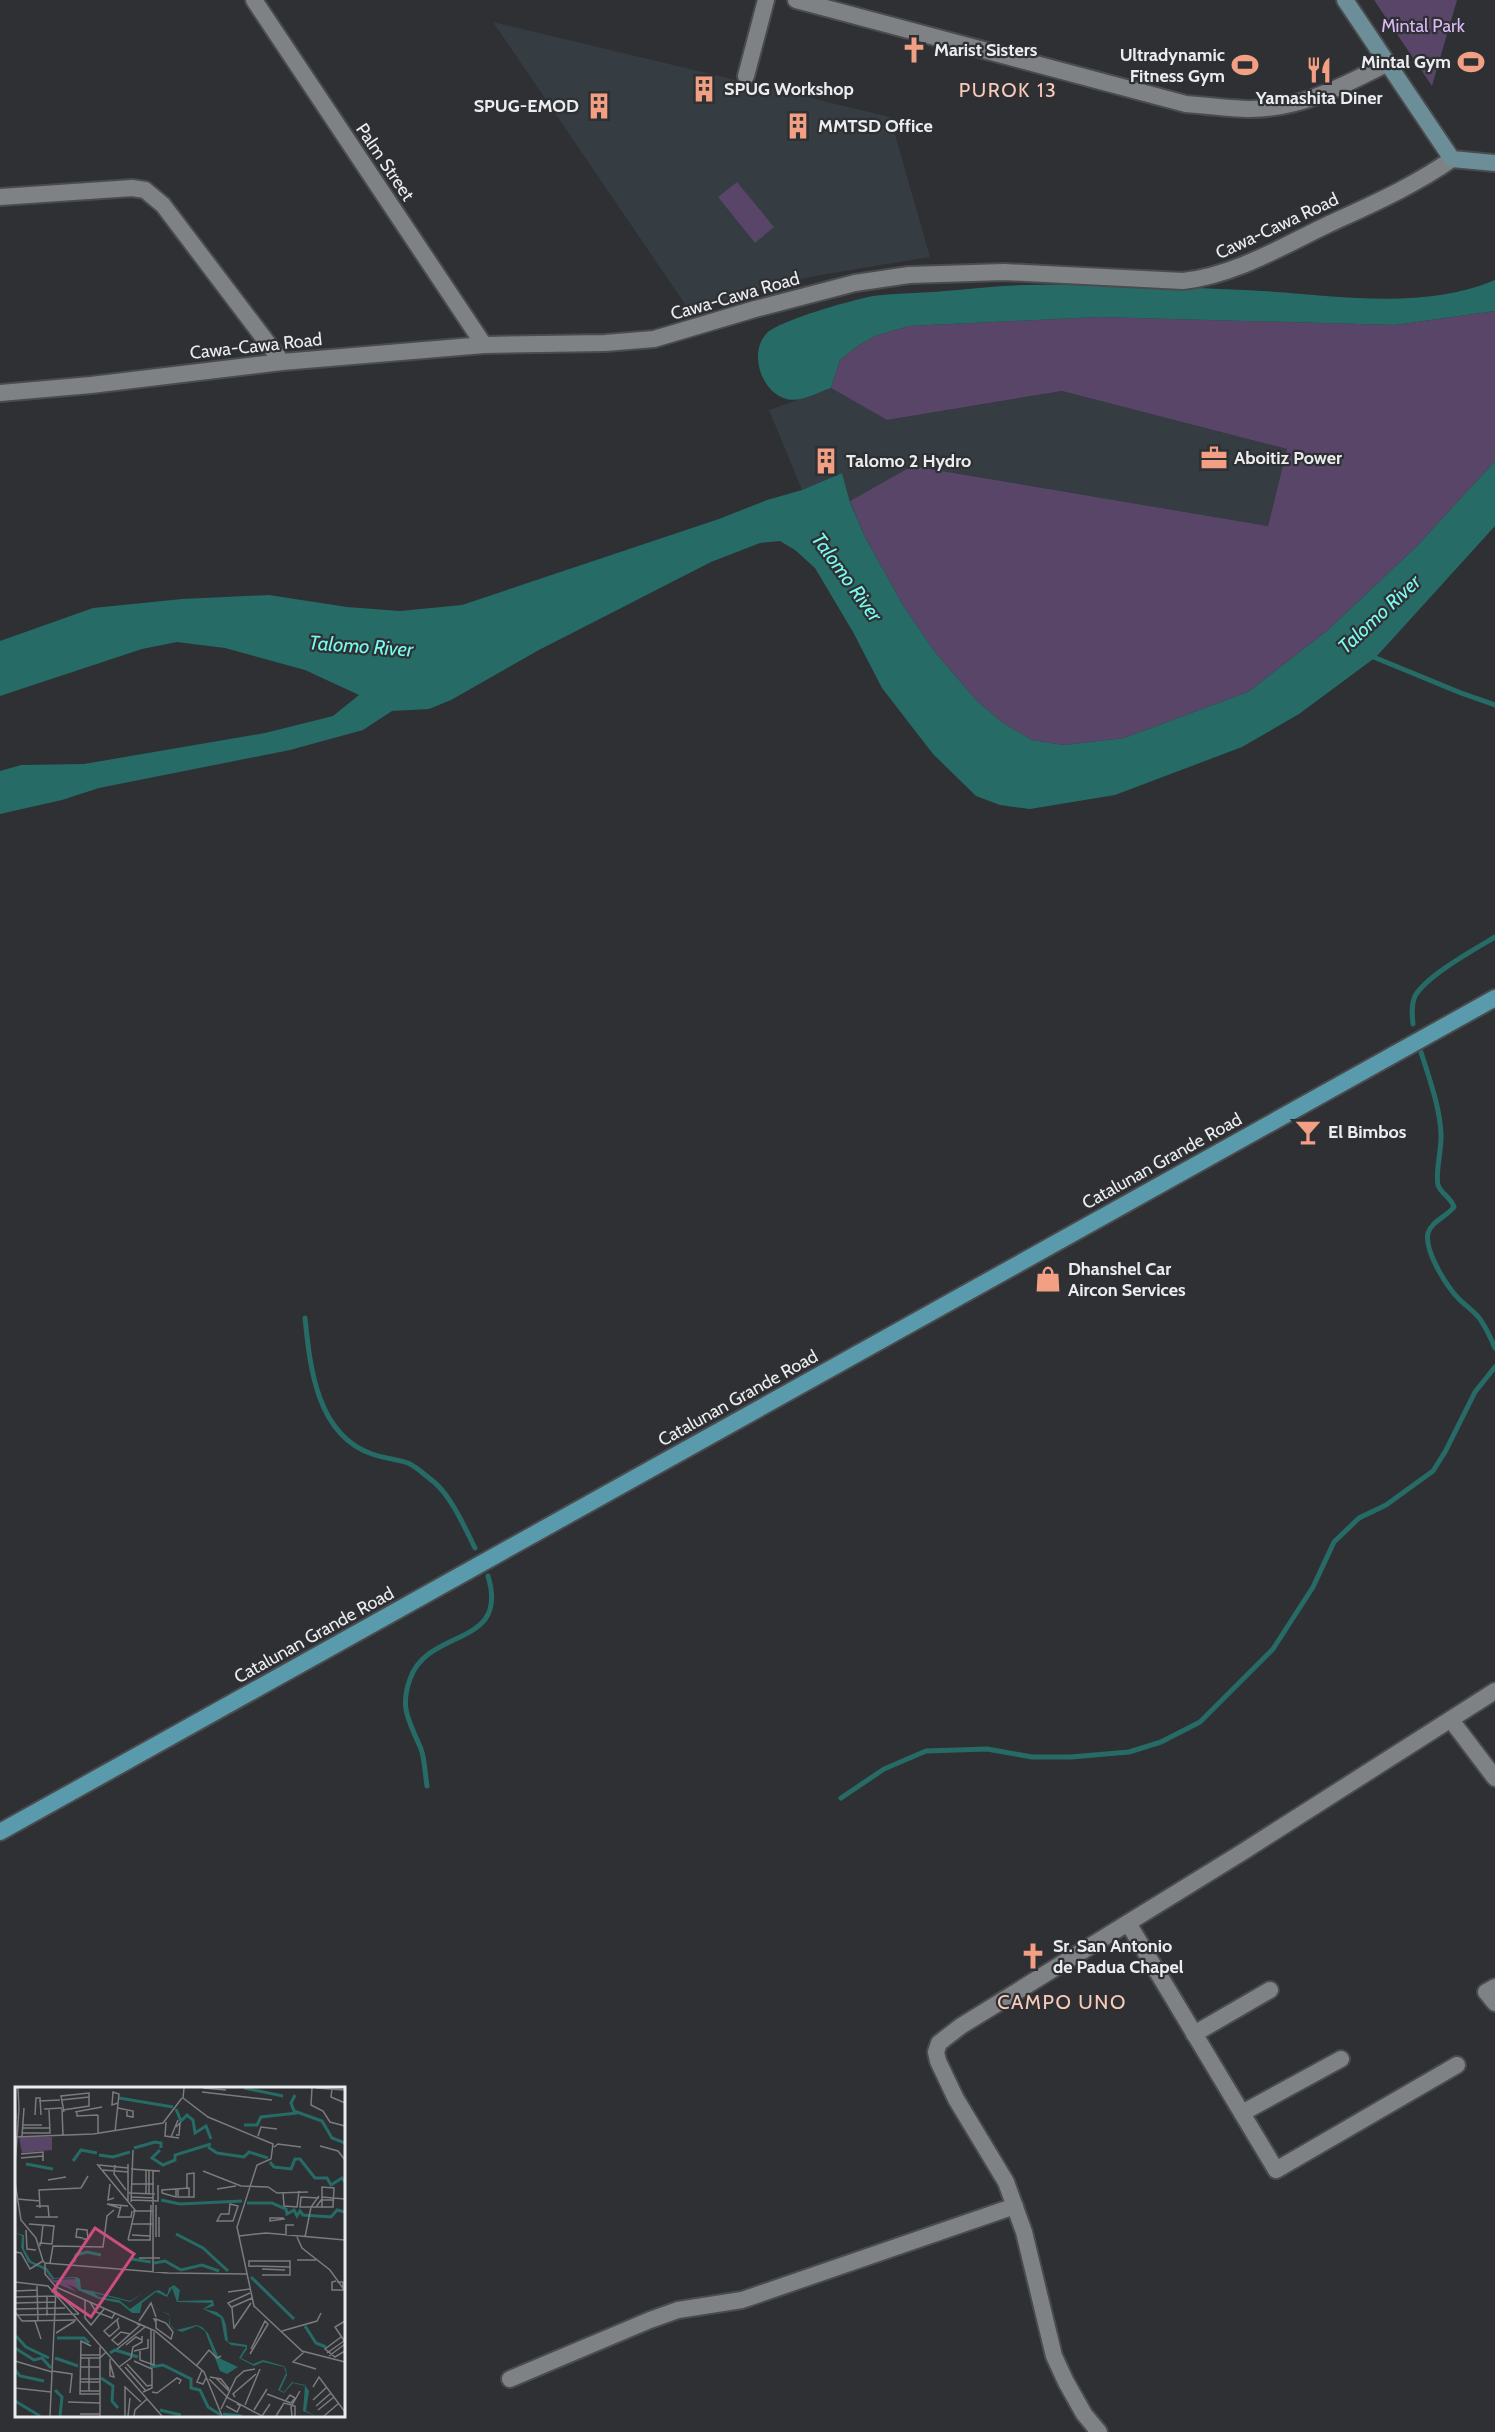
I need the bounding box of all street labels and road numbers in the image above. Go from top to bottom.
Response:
street label: Palm Street [351,119,419,205]
street label: Cawa-Cawa Road [1212,188,1342,264]
street label: Cawa-Cawa Road [668,267,802,325]
street label: Cawa-Cawa Road [189,328,323,364]
street label: Catalunan Grande Road [1078,1108,1246,1214]
street label: Catalunan Grande Road [654,1345,822,1451]
street label: Catalunan Grande Road [230,1582,398,1688]

